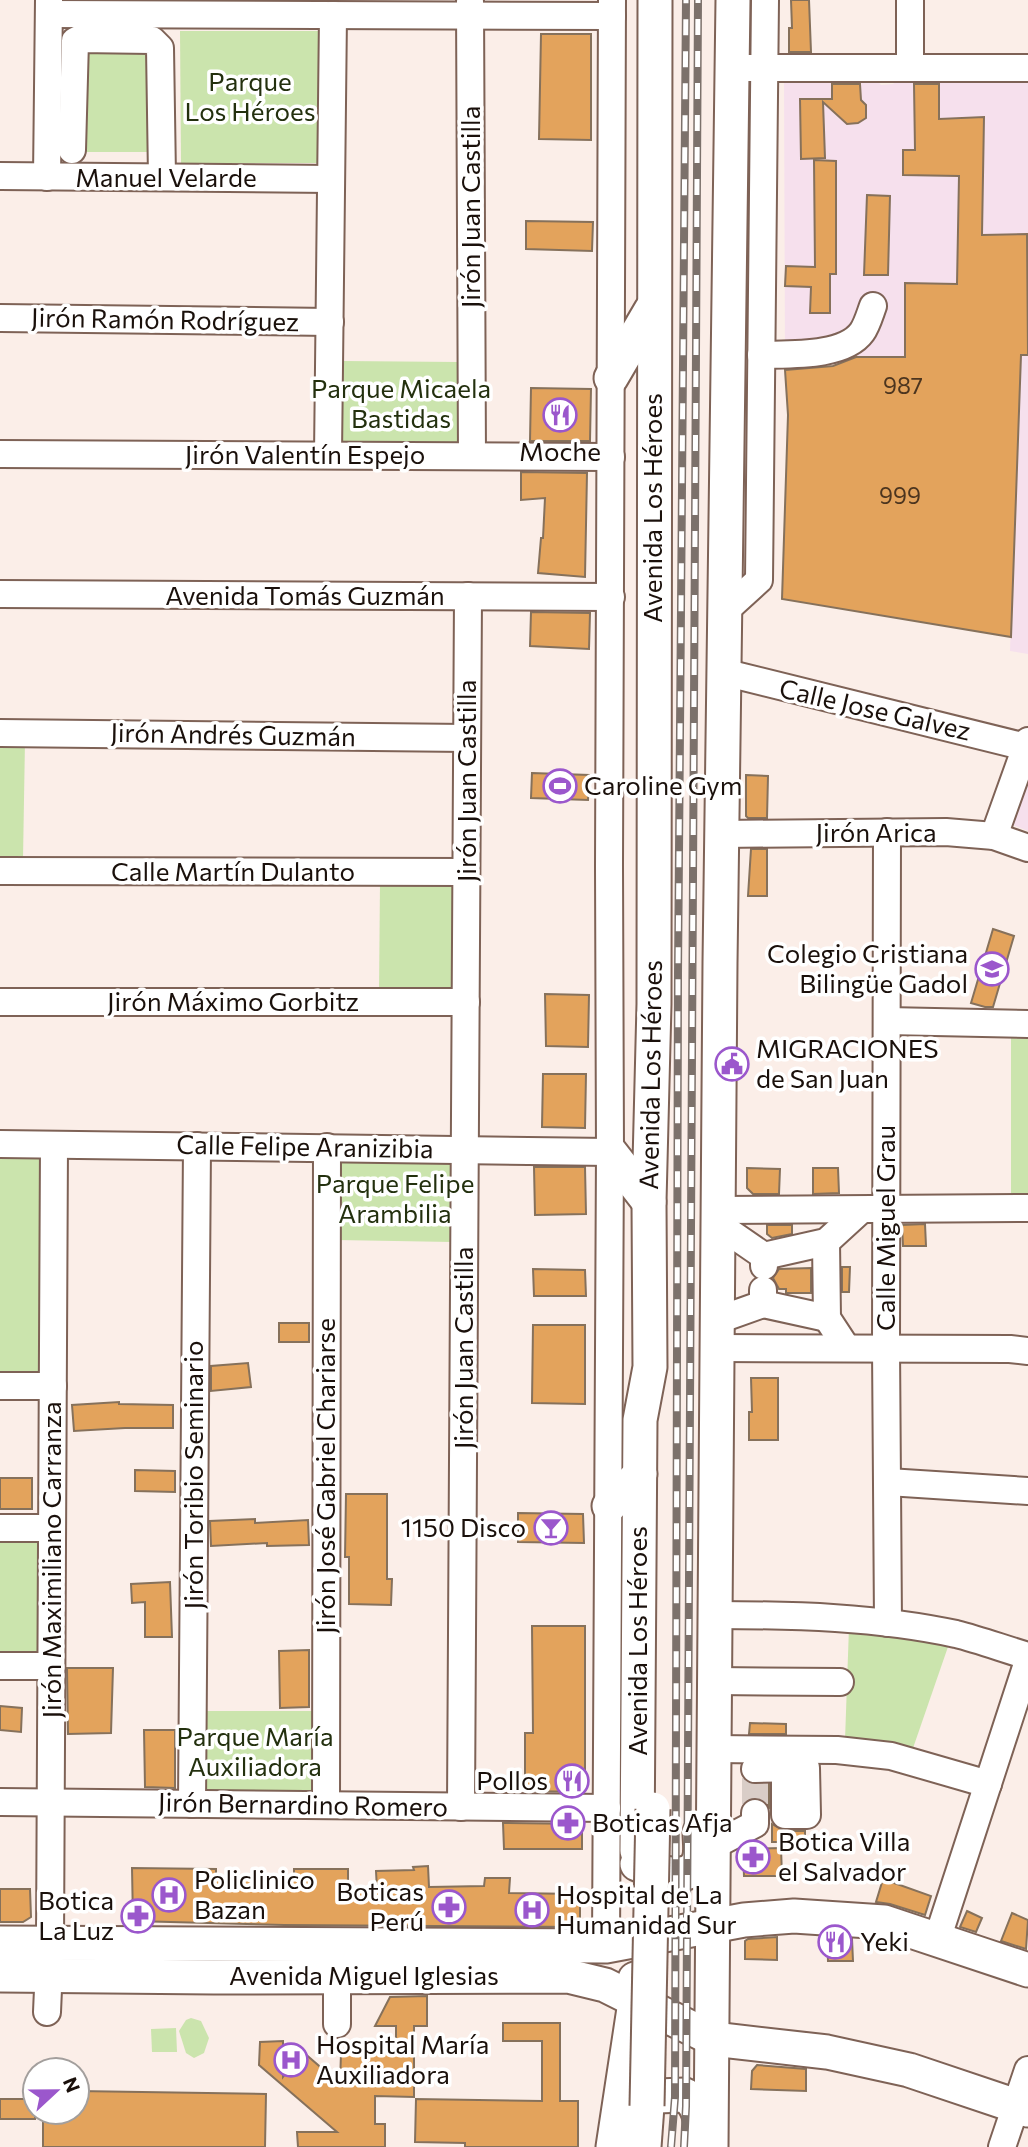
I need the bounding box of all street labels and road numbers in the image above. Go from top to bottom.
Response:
street label: Jirón Juan Castilla [454,106,485,308]
street label: Manuel Velarde [75,161,257,192]
street label: Jirón Ramón Rodríguez [31,301,299,336]
street label: Avenida Los Héroes [636,393,667,623]
street label: Jirón Valentín Espejo [185,438,425,469]
street label: Avenida Tomás Guzmán [165,579,445,610]
street label: Calle Jose Galvez [777,671,974,746]
street label: Jirón Juan Castilla [450,680,481,882]
street label: Jirón Andrés Guzmán [110,716,356,751]
street label: Jirón Arica [815,816,937,847]
street label: Calle Martín Dulanto [111,855,355,886]
street label: Avenida Los Héroes [632,960,667,1190]
street label: Jirón Máximo Gorbitz [107,985,359,1016]
street label: Calle Miguel Grau [869,1125,900,1331]
street label: Calle Felipe Aranizibia [176,1128,434,1163]
street label: Jirón Juan Castilla [447,1247,478,1449]
street label: Jirón José Gabriel Chariarse [309,1318,340,1634]
street label: Jirón Toribio Seminario [177,1341,208,1609]
street label: Jirón Maximiliano Carranza [35,1402,66,1718]
street label: Avenida Los Héroes [621,1526,652,1756]
street label: Jirón Bernardino Romero [158,1785,448,1822]
street label: Avenida Miguel Iglesias [229,1959,499,1990]

